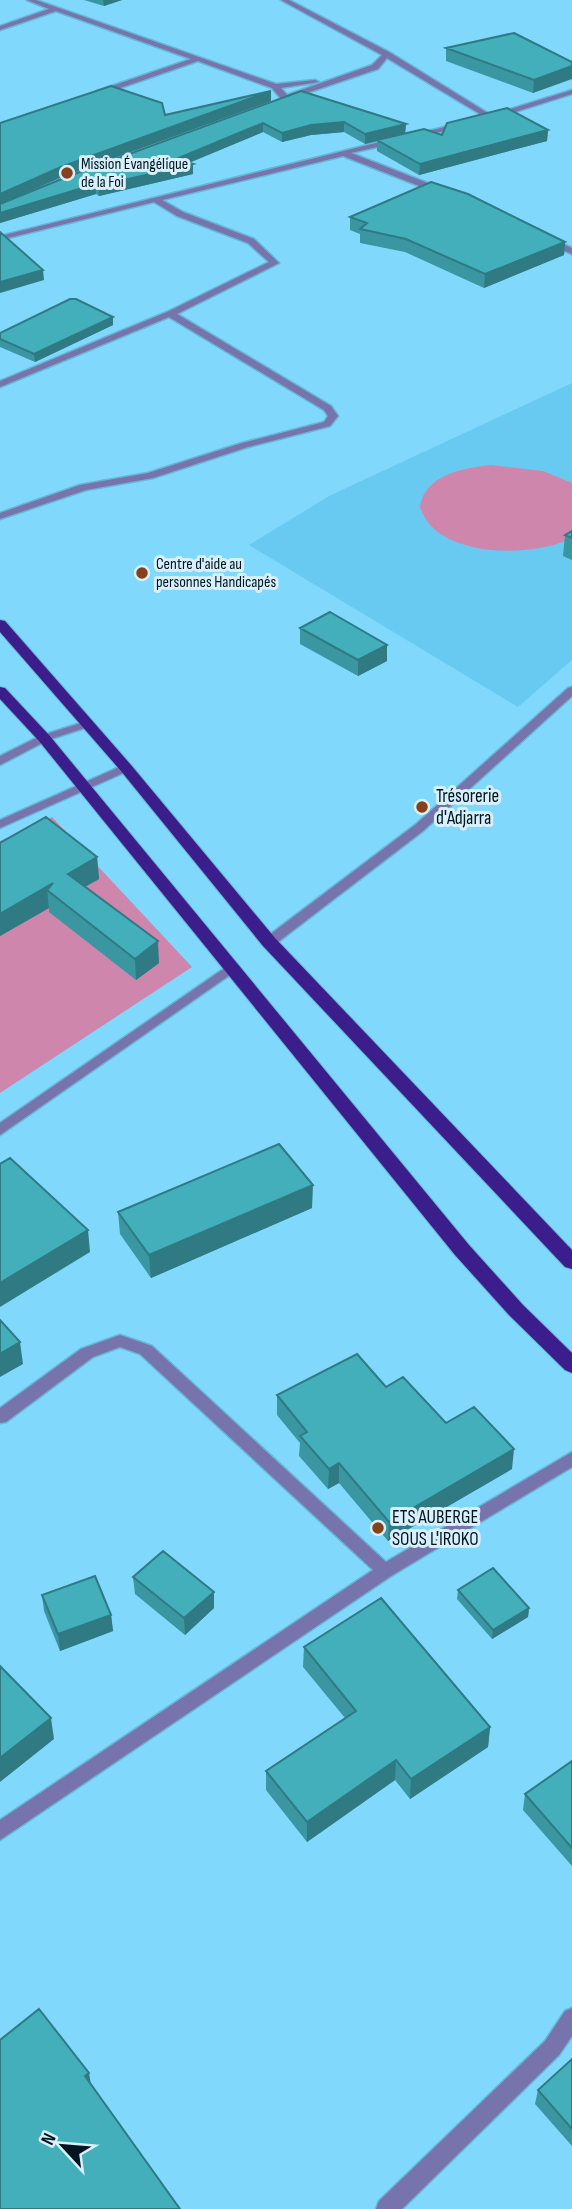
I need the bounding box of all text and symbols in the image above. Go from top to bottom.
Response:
place label: Mission Évangélique de la Foi [81,155,188,192]
marker: Mission Évangélique de la Foi [59,165,75,181]
place label: Centre d'aide au personnes Handicapés [156,555,276,592]
marker: Centre d'aide au personnes Handicapés [134,565,150,581]
place label: Trésorerie d'Adjarra [436,785,499,830]
marker: Trésorerie d'Adjarra [414,799,430,815]
place label: ETS AUBERGE SOUS L'IROKO [392,1506,479,1551]
marker: ETS AUBERGE SOUS L'IROKO [370,1520,386,1536]
north arrow [28,2111,98,2181]
text: N [37,2130,62,2149]

